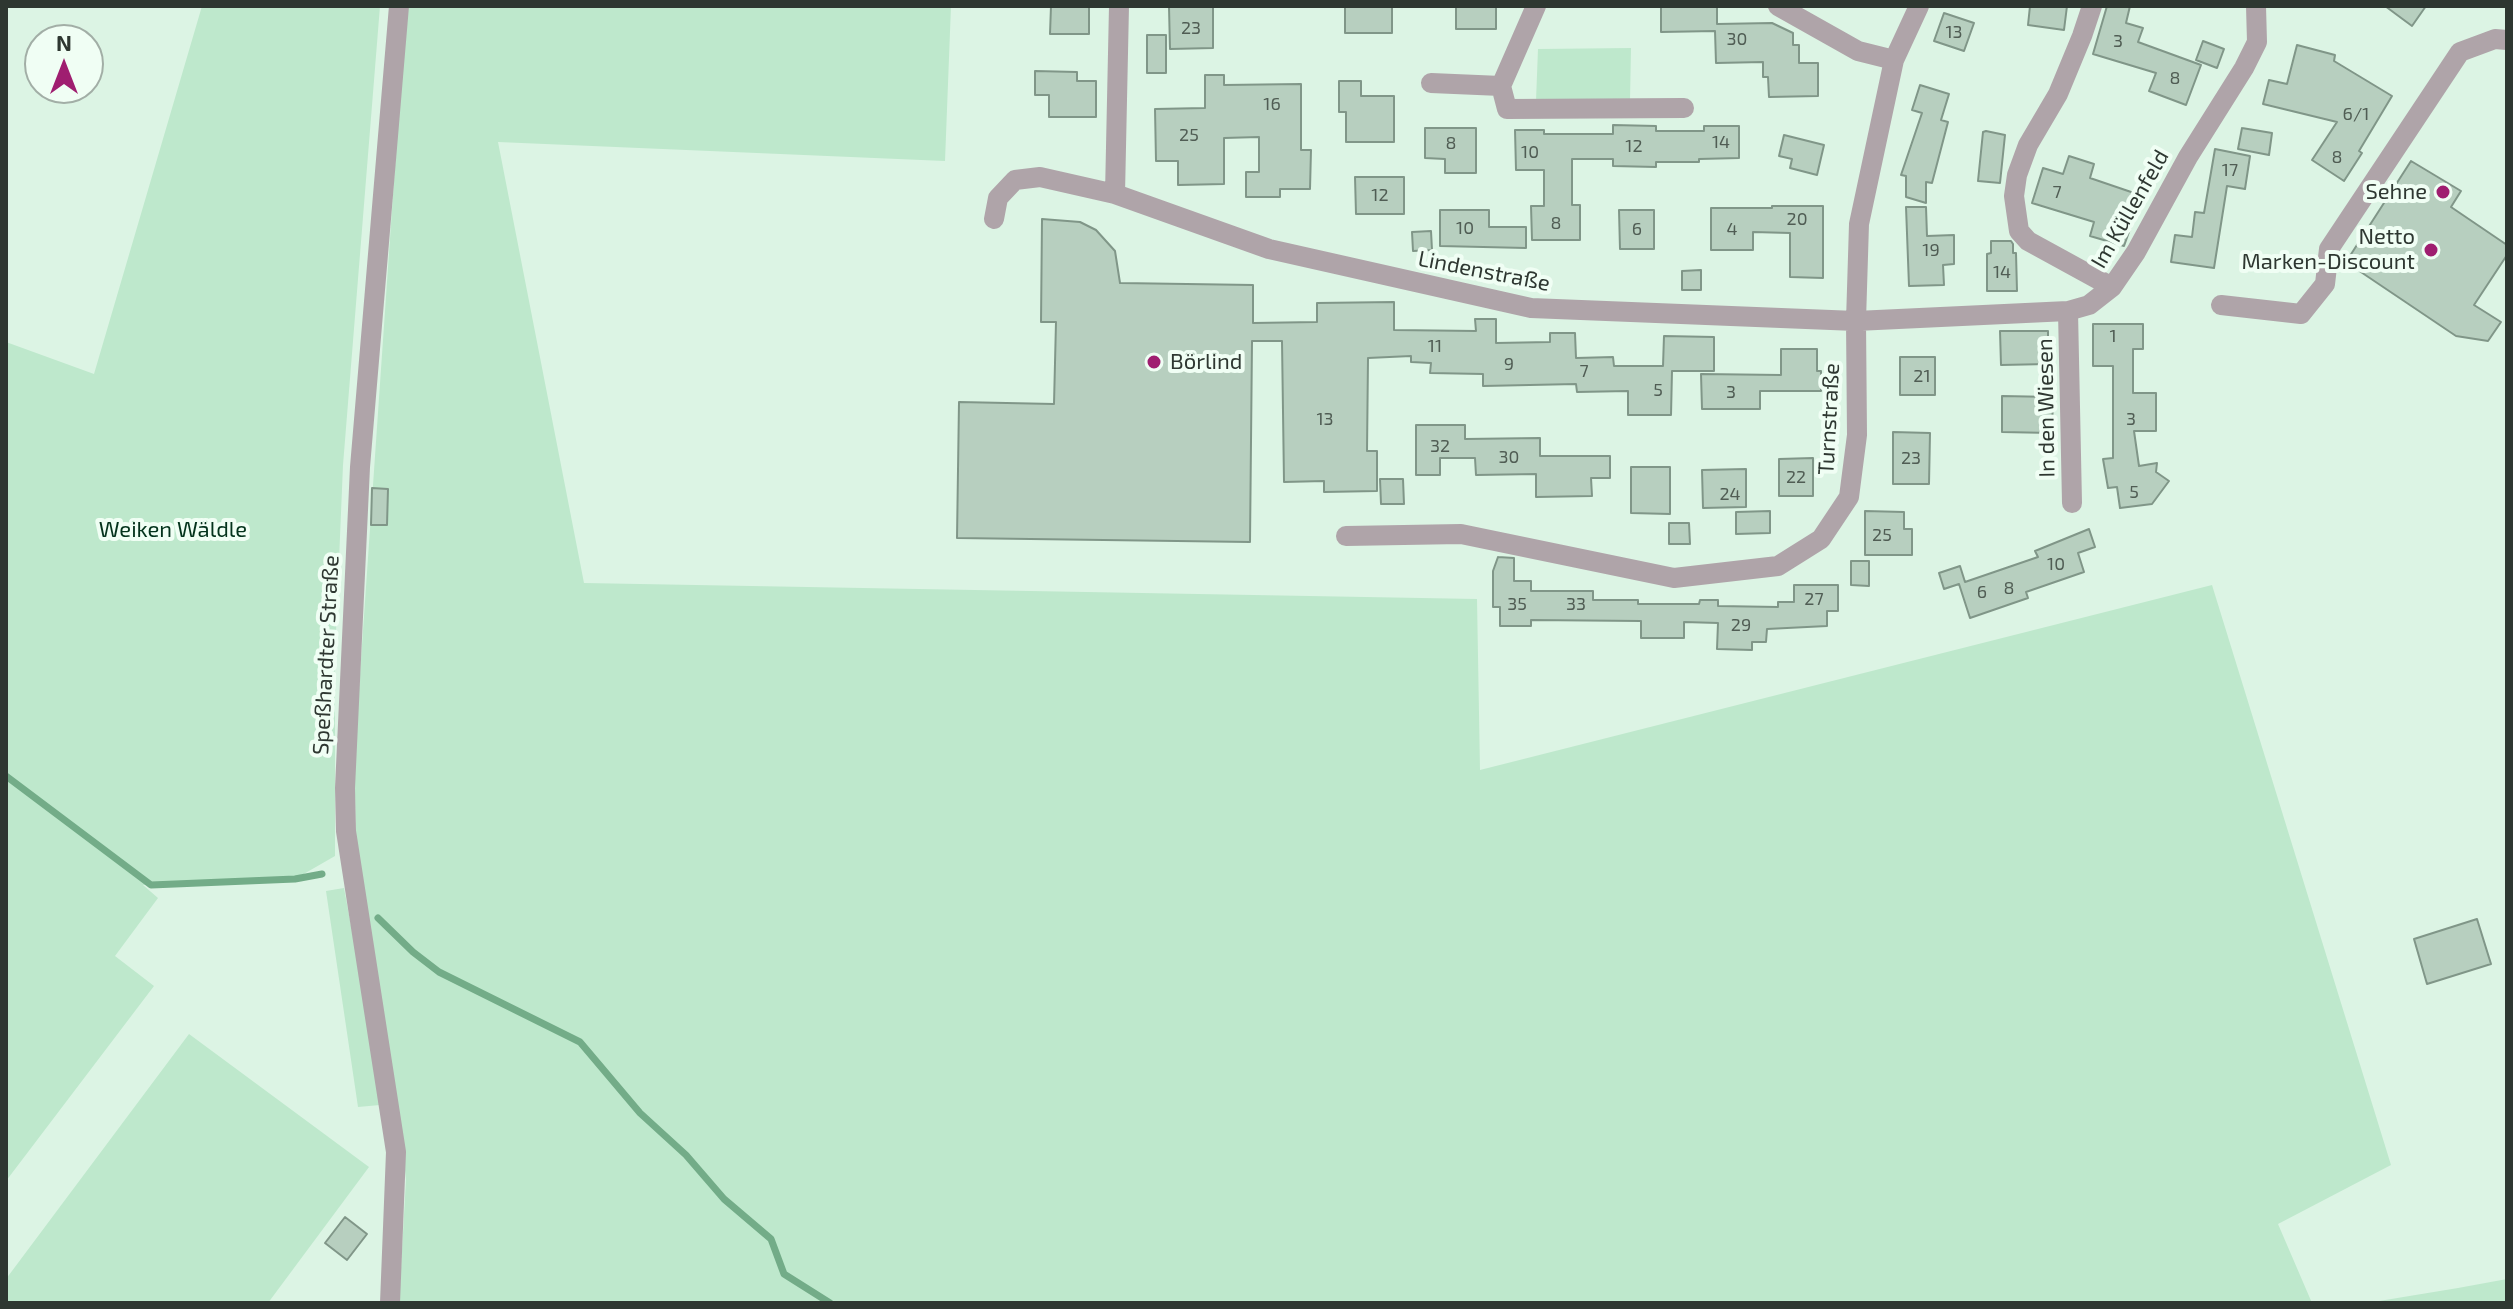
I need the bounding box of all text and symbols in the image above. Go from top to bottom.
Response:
house number: 23 [1181,17,1201,39]
house number: 13 [1945,21,1963,43]
north arrow [24,24,104,104]
house number: 30 [1727,28,1747,50]
text: N [56,29,72,55]
house number: 3 [2113,30,2123,52]
house number: 8 [2170,67,2180,89]
house number: 16 [1263,93,1281,115]
house number: 6/1 [2343,103,2369,125]
house number: 25 [1179,124,1199,146]
house number: 14 [1712,131,1730,153]
house number: 8 [1446,132,1456,154]
house number: 12 [1625,135,1643,157]
house number: 10 [1521,141,1539,163]
street label: Im Küllenfeld [2086,145,2174,273]
house number: 8 [2332,146,2342,168]
house number: 17 [2222,159,2238,181]
place label: Sehne [2365,179,2427,205]
house number: 7 [2052,181,2062,203]
marker: Sehne [2434,183,2452,201]
house number: 12 [1371,184,1389,206]
house number: 20 [1787,208,1807,230]
house number: 8 [1551,212,1561,234]
house number: 10 [1456,217,1474,239]
house number: 6 [1632,218,1642,240]
house number: 4 [1726,218,1738,240]
place label: Netto Marken-Discount [2241,224,2415,276]
house number: 19 [1922,239,1940,261]
marker: Netto Marken-Discount [2422,241,2440,259]
street label: Lindenstraße [1416,245,1552,297]
house number: 14 [1993,261,2011,283]
house number: 1 [2109,325,2117,347]
house number: 11 [1428,335,1442,357]
street label: In den Wiesen [2032,338,2060,478]
place label: Börlind [1170,349,1242,375]
marker: Börlind [1145,353,1163,371]
house number: 9 [1504,353,1514,375]
house number: 7 [1579,360,1589,382]
street label: Turnstraße [1813,362,1845,476]
house number: 21 [1913,365,1931,387]
house number: 5 [1653,379,1663,401]
house number: 3 [1726,381,1736,403]
house number: 13 [1316,408,1334,430]
house number: 3 [2126,408,2136,430]
house number: 32 [1430,435,1450,457]
house number: 30 [1499,446,1519,468]
house number: 23 [1901,447,1921,469]
house number: 22 [1786,466,1806,488]
house number: 5 [2129,481,2139,503]
house number: 24 [1719,483,1741,505]
park label: Weiken Wäldle [99,517,247,543]
house number: 25 [1872,524,1892,546]
house number: 10 [2047,553,2065,575]
street label: Speßhardter Straße [308,554,344,756]
house number: 8 [2004,577,2014,599]
house number: 6 [1977,581,1987,603]
house number: 27 [1804,588,1824,610]
house number: 35 [1507,593,1527,615]
house number: 33 [1566,593,1586,615]
house number: 29 [1731,614,1751,636]

